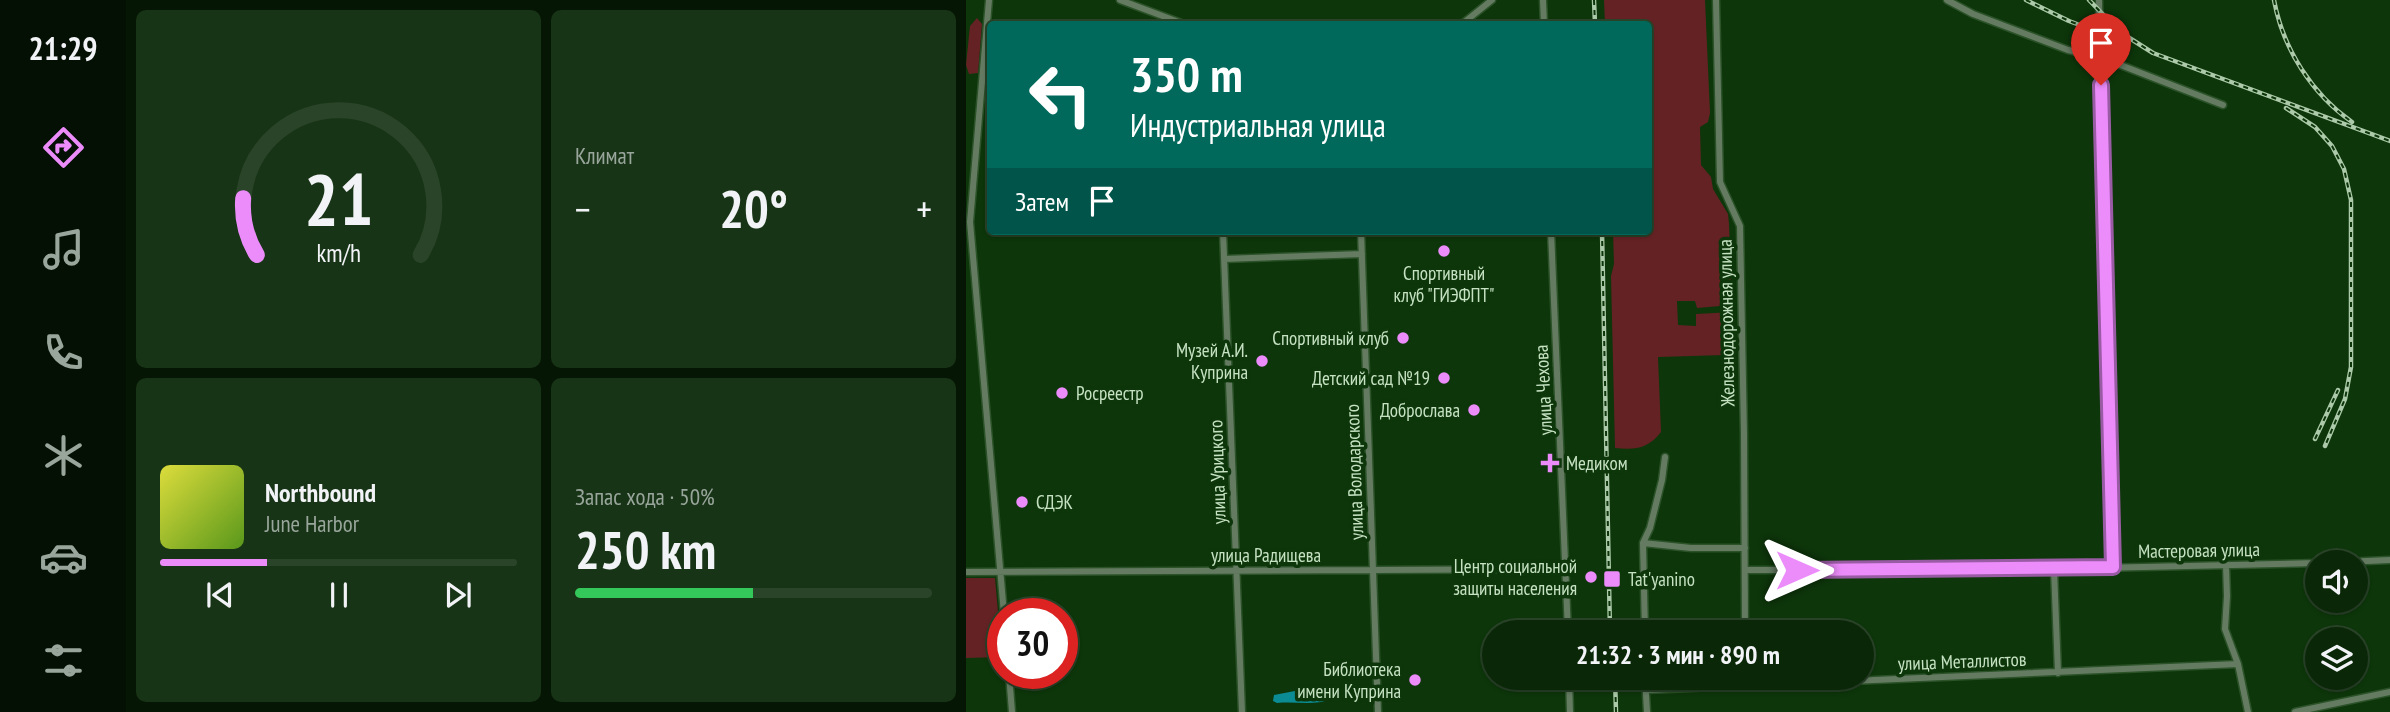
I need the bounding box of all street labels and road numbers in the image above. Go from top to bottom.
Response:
street label: Железнодорожная улица [1713,239,1739,408]
street label: улица Чехова [1529,344,1557,436]
street label: улица Володарского [1340,404,1368,540]
street label: улица Урицкого [1203,419,1231,525]
street label: Мастеровая улица [2138,537,2260,563]
street label: улица Радищева [1211,543,1321,567]
street label: улица Металлистов [1897,647,2027,675]

